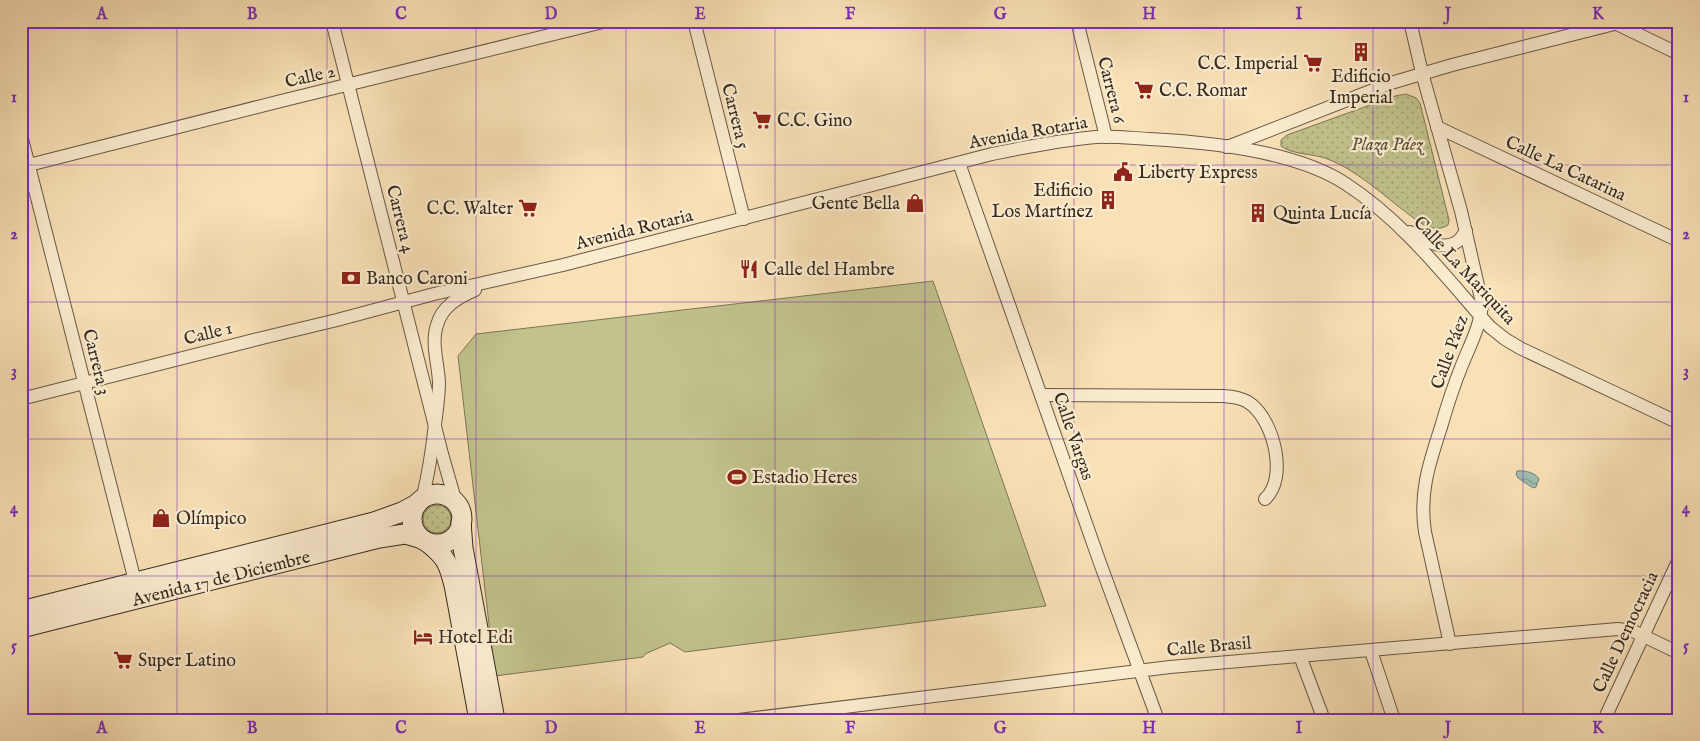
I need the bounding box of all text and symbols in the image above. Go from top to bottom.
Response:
text: A [96,5,109,25]
text: B [247,5,258,25]
text: C [395,5,407,25]
text: D [545,5,558,25]
text: E [694,5,706,25]
text: F [845,5,856,25]
text: G [994,5,1007,25]
text: H [1142,5,1156,25]
text: I [1296,5,1303,25]
text: J [1443,5,1452,25]
text: K [1592,5,1605,25]
building icon: Edificio Imperial [1350,41,1372,63]
supermarket icon: C.C. Imperial [1302,52,1324,74]
place label: C.C. Imperial [1197,53,1298,76]
street label: Carrera 6 [1091,55,1130,127]
street label: Calle 2 [283,61,338,94]
place label: Edificio Imperial [1329,66,1393,110]
supermarket icon: C.C. Romar [1133,79,1155,101]
place label: C.C. Romar [1159,80,1248,103]
street label: Carrera 5 [715,81,754,152]
text: 1 [11,88,17,108]
text: 1 [1683,88,1689,108]
supermarket icon: C.C. Gino [751,109,773,131]
place label: C.C. Gino [777,110,853,133]
street label: Avenida Rotaria [966,112,1090,155]
street label: Calle La Catarina [1501,131,1630,207]
park label: Plaza Páez [1351,134,1425,157]
public building icon: Liberty Express [1112,161,1134,183]
place label: Liberty Express [1138,162,1257,185]
place label: Edificio Los Martínez [992,180,1093,224]
street label: Carrera 4 [380,183,419,256]
building icon: Edificio Los Martínez [1097,189,1119,211]
shop icon: Gente Bella [904,192,926,214]
place label: Gente Bella [812,193,900,216]
supermarket icon: C.C. Walter [517,197,539,219]
place label: C.C. Walter [426,198,513,221]
building icon: Quinta Lucía [1247,202,1269,224]
place label: Quinta Lucía [1273,203,1372,226]
street label: Avenida Rotaria [572,205,696,256]
street label: Calle La Mariquita [1408,212,1520,330]
text: 2 [10,225,18,245]
text: 2 [1682,225,1690,245]
restaurant icon: Calle del Hambre [738,258,760,280]
place label: Calle del Hambre [764,259,895,282]
bank icon: Banco Caroni [340,267,362,289]
place label: Banco Caroni [366,268,468,291]
street label: Calle Páez [1426,312,1474,393]
street label: Calle 1 [182,317,235,352]
street label: Carrera 3 [76,327,115,398]
text: 3 [11,362,17,382]
text: 3 [1683,362,1689,382]
street label: Calle Vargas [1047,389,1098,483]
sports icon: Estadio Heres [726,466,748,488]
place label: Estadio Heres [752,467,857,490]
text: 4 [10,499,19,519]
text: 4 [1682,499,1691,519]
shop icon: Olímpico [150,507,172,529]
place label: Olímpico [176,508,247,531]
street label: Avenida 17 de Diciembre [129,546,313,613]
street label: Calle Democracia [1588,568,1665,697]
hotel icon: Hotel Edi [412,626,434,648]
place label: Hotel Edi [438,627,513,650]
street label: Calle Brasil [1166,632,1253,663]
text: 5 [11,637,17,657]
text: 5 [1683,637,1689,657]
supermarket icon: Super Latino [112,649,134,671]
place label: Super Latino [138,650,236,673]
text: A [96,719,109,739]
text: B [247,719,258,739]
text: C [395,719,407,739]
text: D [545,719,558,739]
text: E [694,719,706,739]
text: F [845,719,856,739]
text: G [994,719,1007,739]
text: H [1142,719,1156,739]
text: I [1296,719,1303,739]
text: J [1443,719,1452,739]
text: K [1592,719,1605,739]

